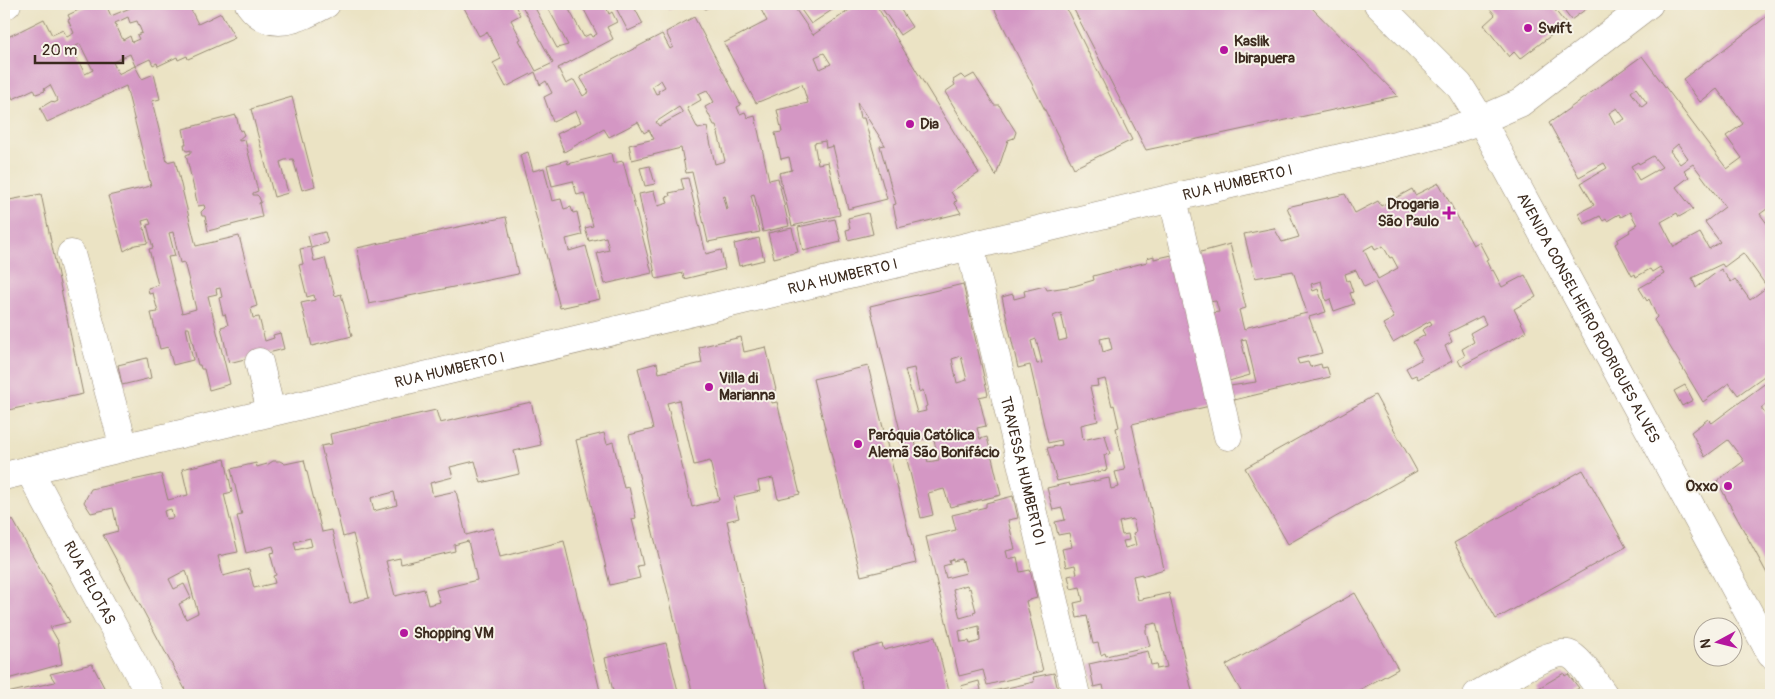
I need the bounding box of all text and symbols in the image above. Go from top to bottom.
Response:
place label: Swift [1538,19,1573,38]
marker: Swift [1522,22,1534,34]
scale bar [35,32,122,64]
place label: Kaslik Ibirapuera [1234,32,1295,68]
text: 20 m [42,41,77,60]
marker: Kaslik Ibirapuera [1218,44,1230,56]
place label: Dia [920,115,939,134]
marker: Dia [904,118,916,130]
street label: RUA HUMBERTO I [1181,160,1294,205]
street label: AVENIDA CONSELHEIRO RODRIGUES ALVES [1513,189,1664,446]
place label: Drogaria São Paulo [1378,195,1439,231]
marker: Drogaria São Paulo [1443,207,1455,219]
street label: RUA HUMBERTO I [786,254,899,299]
street label: RUA HUMBERTO I [393,348,506,392]
place label: Villa di Marianna [719,369,775,405]
marker: Villa di Marianna [703,381,715,393]
street label: TRAVESSA HUMBERTO I [996,394,1050,547]
place label: Paróquia Católica Alemã São Bonifácio [868,426,1000,462]
marker: Paróquia Católica Alemã São Bonifácio [852,438,864,450]
place label: Oxxo [1685,477,1718,496]
marker: Oxxo [1722,480,1734,492]
street label: RUA PELOTAS [59,538,120,628]
north arrow [1692,616,1742,666]
place label: Shopping VM [414,624,494,643]
marker: Shopping VM [398,627,410,639]
text: N [1697,638,1715,649]

